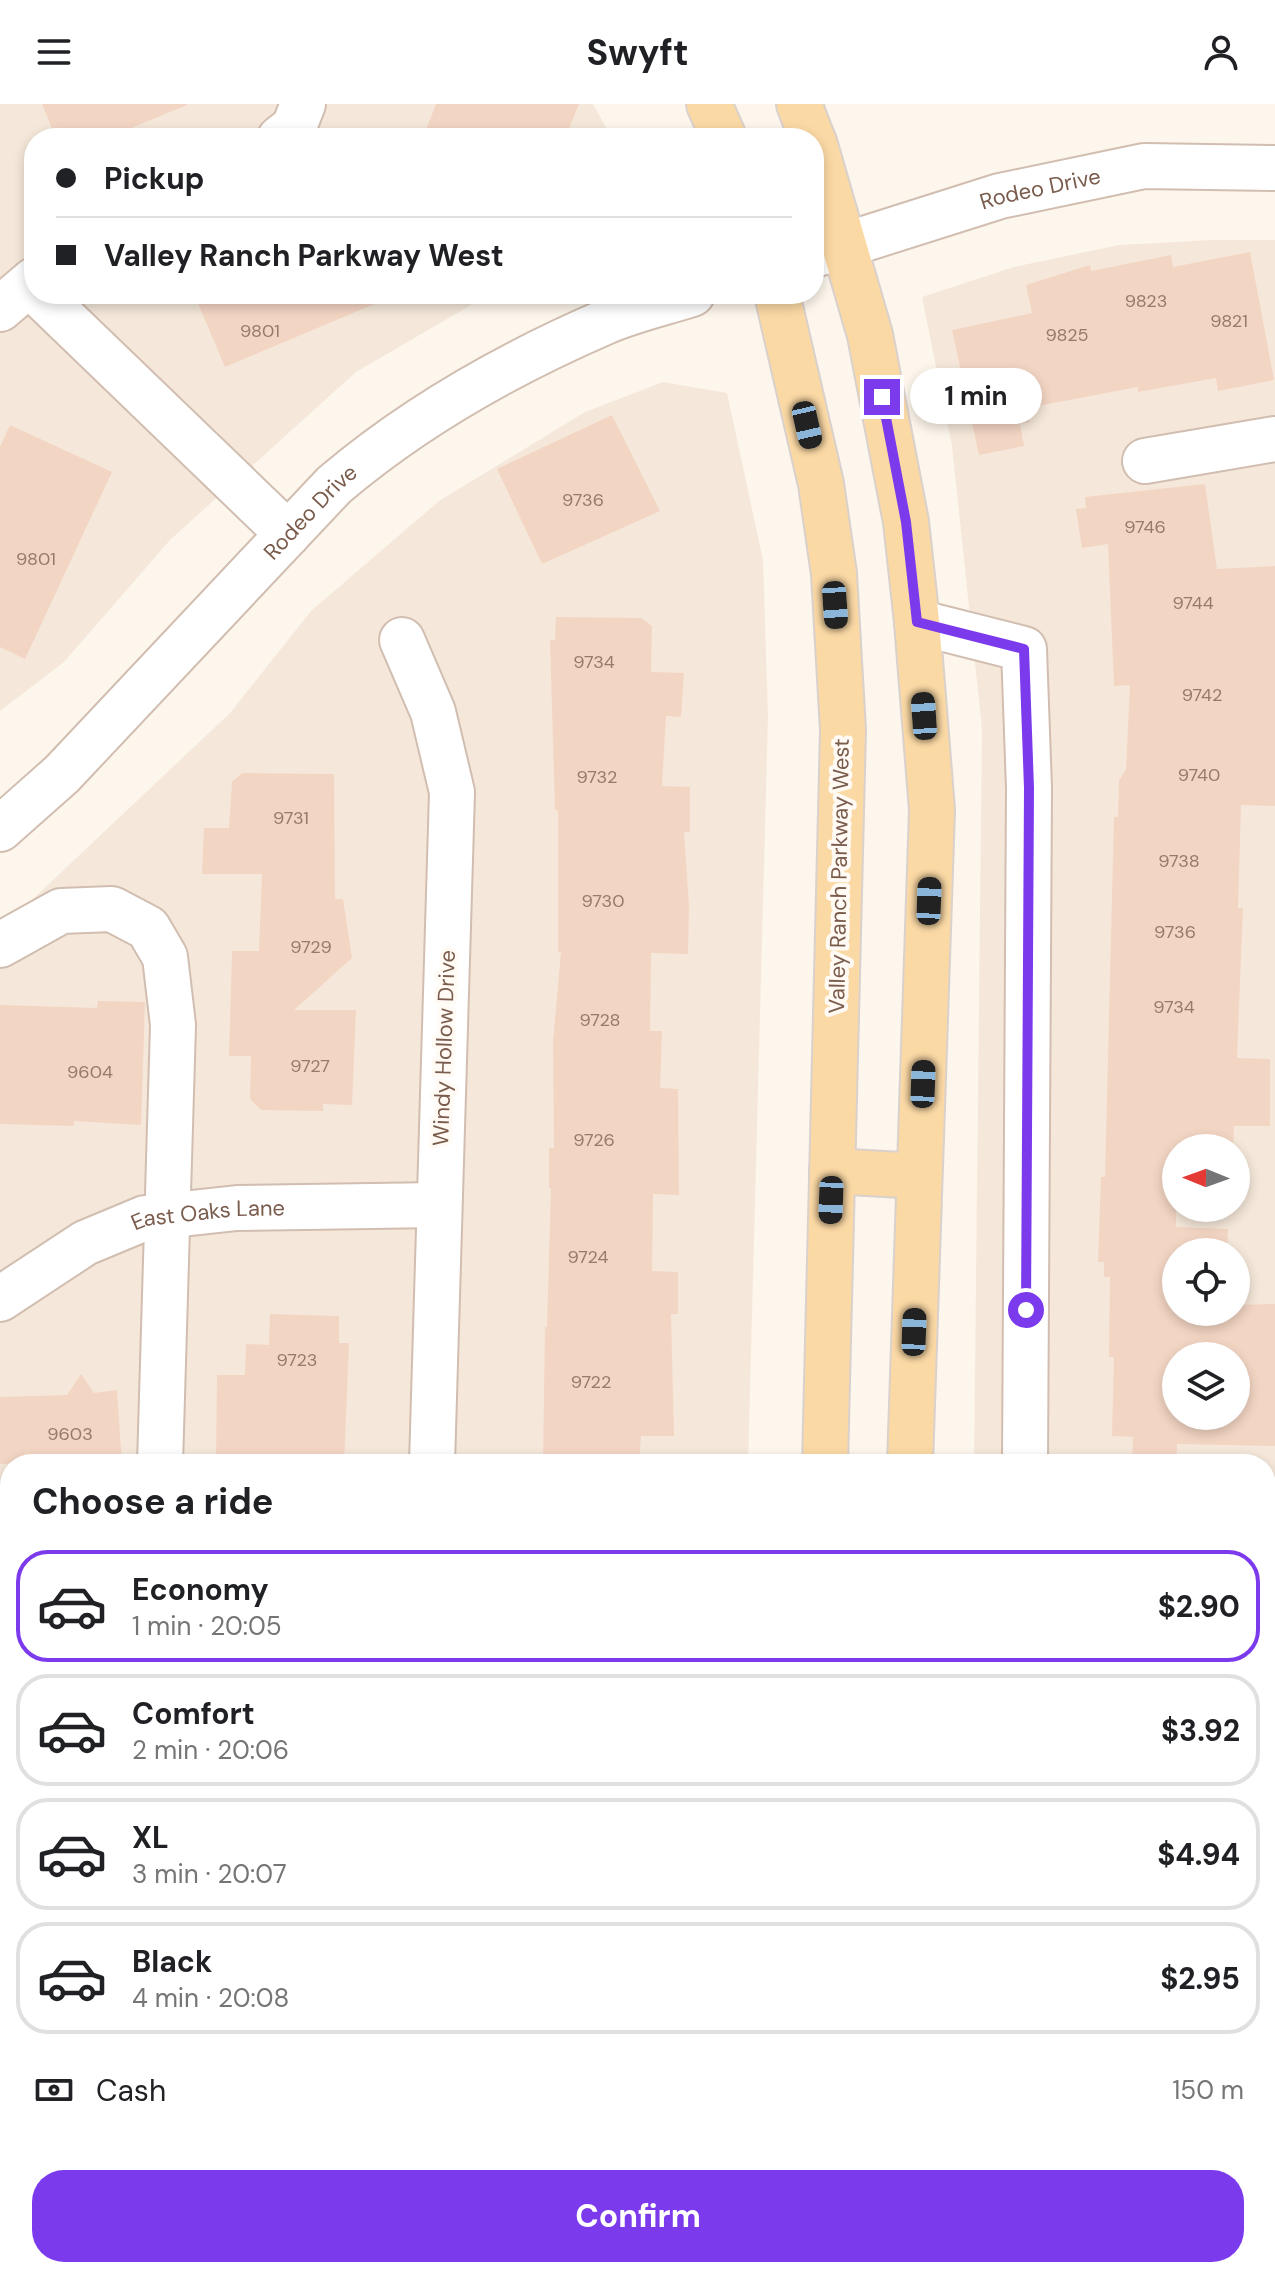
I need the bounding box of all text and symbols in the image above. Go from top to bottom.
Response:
text: Swyft [587,29,688,76]
icon: menu [32,30,76,74]
icon: person [1199,30,1243,74]
text: Pickup [104,159,204,198]
street label: Rodeo Drive [976,161,1103,216]
text: Valley Ranch Parkway West [104,236,504,275]
house number: 9823 [1125,289,1167,313]
house number: 9821 [1210,309,1248,333]
house number: 9801 [240,319,280,343]
house number: 9825 [1046,323,1088,347]
callout: 1 min [910,369,1042,425]
route end [864,379,900,415]
text: 1 min [944,379,1008,413]
car [790,399,824,451]
street label: Rodeo Drive [257,457,363,566]
house number: 9736 [562,488,604,512]
house number: 9746 [1124,515,1166,539]
house number: 9801 [16,547,56,571]
car [821,580,849,630]
house number: 9744 [1172,591,1214,615]
house number: 9734 [573,650,615,674]
house number: 9742 [1182,683,1222,707]
car [910,691,938,741]
street label: Valley Ranch Parkway West [822,738,856,1014]
house number: 9740 [1178,763,1220,787]
house number: 9732 [577,765,618,789]
house number: 9731 [273,806,309,830]
house number: 9738 [1158,849,1200,873]
car [916,877,942,925]
house number: 9730 [582,889,624,913]
house number: 9736 [1154,920,1196,944]
house number: 9729 [290,935,332,959]
street label: Windy Hollow Drive [426,949,462,1147]
house number: 9734 [1153,995,1195,1019]
house number: 9728 [580,1008,621,1032]
house number: 9727 [290,1054,330,1078]
house number: 9604 [67,1060,113,1084]
car [910,1060,936,1108]
house number: 9726 [573,1128,615,1152]
north arrow [1162,1134,1250,1222]
map controls [1162,1134,1250,1430]
car [818,1176,844,1224]
street label: East Oaks Lane [126,1193,285,1237]
button: locate [1162,1238,1250,1326]
house number: 9724 [568,1245,609,1269]
route start [1008,1292,1044,1328]
car [901,1308,927,1356]
button: layers [1162,1342,1250,1430]
house number: 9723 [277,1348,318,1372]
house number: 9722 [571,1370,611,1394]
house number: 9603 [47,1422,93,1446]
text: Choose a ride [32,1478,273,1525]
icon: car [36,1570,108,1642]
text: Economy [132,1570,269,1609]
text: $2.90 [1158,1587,1240,1626]
text: 1 min · 20:05 [132,1609,282,1643]
icon: car [36,1694,108,1766]
text: Comfort [132,1694,255,1733]
text: $3.92 [1161,1711,1240,1750]
text: 2 min · 20:06 [132,1733,289,1767]
icon: car [36,1818,108,1890]
text: XL [132,1818,169,1857]
text: $4.94 [1157,1835,1240,1874]
text: 3 min · 20:07 [132,1857,287,1891]
icon: car [36,1942,108,2014]
text: Black [132,1942,212,1981]
text: $2.95 [1160,1959,1240,1998]
text: 4 min · 20:08 [132,1981,289,2015]
icon: cash [32,2068,76,2112]
text: Cash [96,2071,166,2110]
text: 150 m [1172,2073,1244,2107]
button: Confirm [32,2170,1244,2262]

